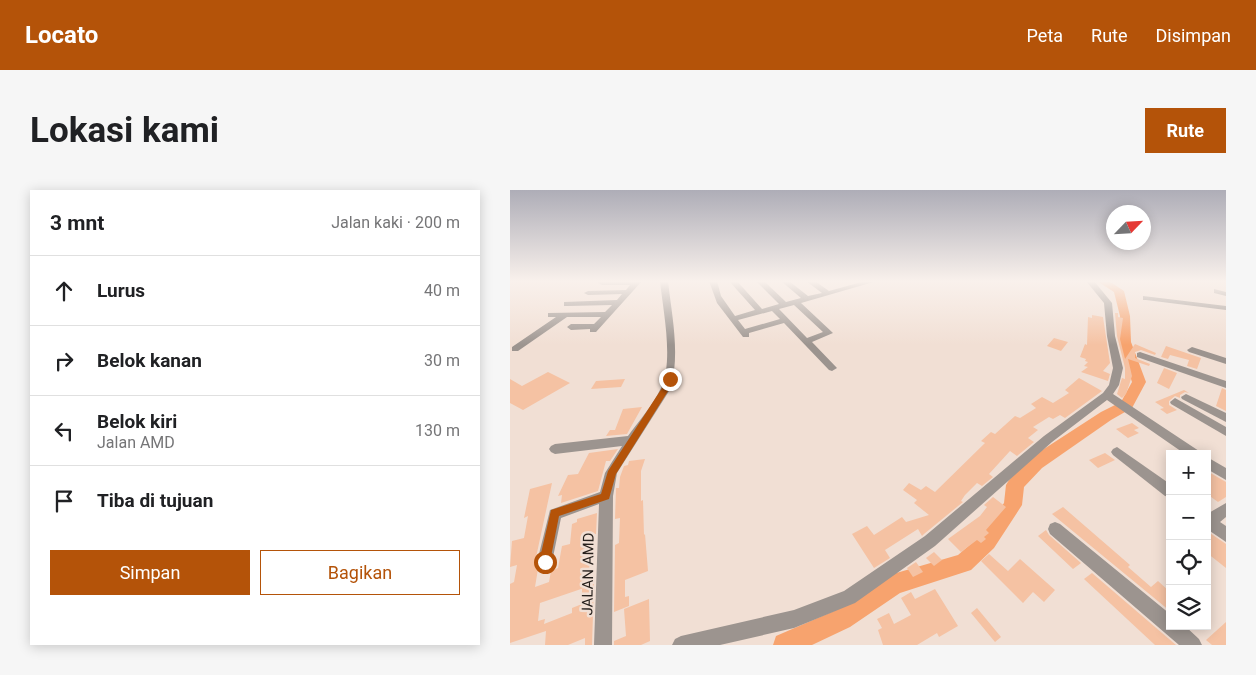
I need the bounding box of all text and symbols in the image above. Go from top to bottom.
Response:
text: Locato [25,21,98,49]
text: Peta [1027,25,1063,46]
text: Rute [1091,25,1128,46]
text: Disimpan [1156,25,1231,46]
button: Rute [1145,108,1226,153]
text: Lokasi kami [30,110,219,151]
north arrow [1106,205,1151,250]
text: 3 mnt [50,211,104,235]
text: Jalan kaki · 200 m [331,213,460,232]
icon: ahead [50,277,78,305]
text: Lurus [97,279,145,302]
text: 40 m [424,281,460,300]
icon: right [50,347,78,375]
text: Belok kanan [97,349,202,372]
text: 30 m [424,351,460,370]
route end [659,368,682,391]
text: Belok kiri [97,410,177,433]
icon: left [50,417,78,445]
text: 130 m [415,421,460,440]
text: Jalan AMD [97,433,175,452]
map controls [1166,450,1211,630]
button: + [1166,450,1211,495]
icon: arrive [50,487,78,515]
text: Tiba di tujuan [97,489,213,512]
button: − [1166,495,1211,540]
street label: JALAN AMD [578,532,598,616]
button: locate [1166,540,1211,585]
button: Simpan [50,550,250,595]
button: Bagikan [260,550,460,595]
route start [534,551,557,574]
button: layers [1166,585,1211,630]

